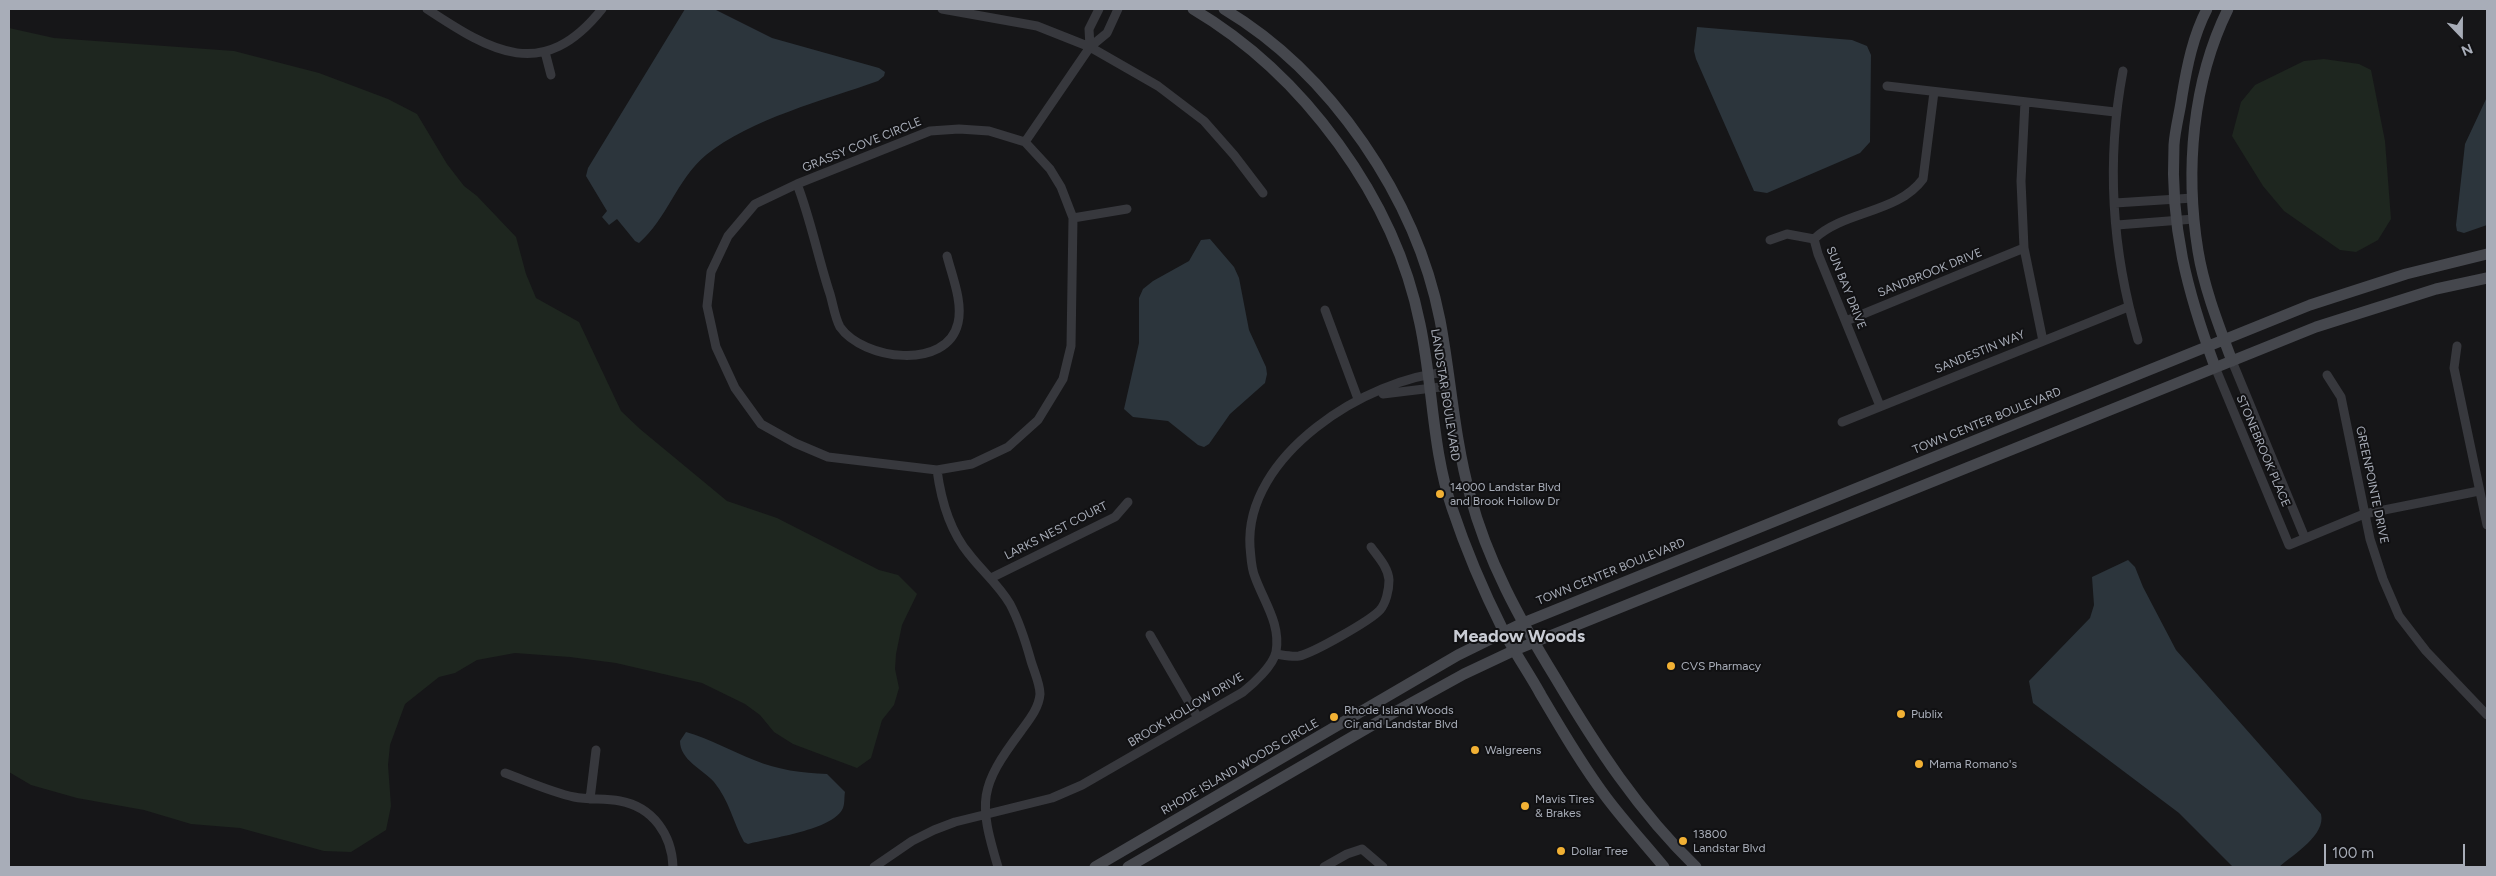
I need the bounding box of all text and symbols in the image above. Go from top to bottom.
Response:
north arrow [2436,10,2486,60]
text: N [2459,39,2475,59]
street label: GRASSY COVE CIRCLE [800,114,924,176]
street label: SUN BAY DRIVE [1823,244,1869,332]
street label: SANDBROOK DRIVE [1876,245,1984,301]
street label: SANDESTIN WAY [1933,327,2027,377]
street label: LANDSTAR BOULEVARD [1427,328,1463,462]
street label: TOWN CENTER BOULEVARD [1911,385,2063,457]
street label: STONEBROOK PLACE [2233,393,2293,509]
street label: GREENPOINTE DRIVE [2352,425,2392,545]
place label: 14000 Landstar Blvd and Brook Hollow Dr [1450,480,1561,508]
marker: 14000 Landstar Blvd and Brook Hollow Dr [1434,488,1446,500]
street label: LARKS NEST COURT [1002,499,1110,563]
street label: TOWN CENTER BOULEVARD [1535,536,1687,608]
district label: Meadow Woods [1453,626,1585,648]
place label: CVS Pharmacy [1681,659,1761,673]
marker: CVS Pharmacy [1665,660,1677,672]
street label: BROOK HOLLOW DRIVE [1126,670,1246,750]
place label: Rhode Island Woods Cir and Landstar Blvd [1344,703,1458,731]
place label: Publix [1911,707,1943,721]
marker: Publix [1895,708,1907,720]
marker: Rhode Island Woods Cir and Landstar Blvd [1328,711,1340,723]
street label: RHODE ISLAND WOODS CIRCLE [1159,716,1321,818]
place label: Walgreens [1485,743,1541,757]
marker: Walgreens [1469,744,1481,756]
place label: Mama Romano's [1929,757,2017,771]
marker: Mama Romano's [1913,758,1925,770]
place label: Mavis Tires & Brakes [1535,792,1594,820]
marker: Mavis Tires & Brakes [1519,800,1531,812]
place label: 13800 Landstar Blvd [1693,827,1765,855]
scale bar [2326,834,2467,866]
marker: 13800 Landstar Blvd [1677,835,1689,847]
place label: Dollar Tree [1571,844,1628,858]
text: 100 m [2332,844,2374,862]
marker: Dollar Tree [1555,845,1567,857]

